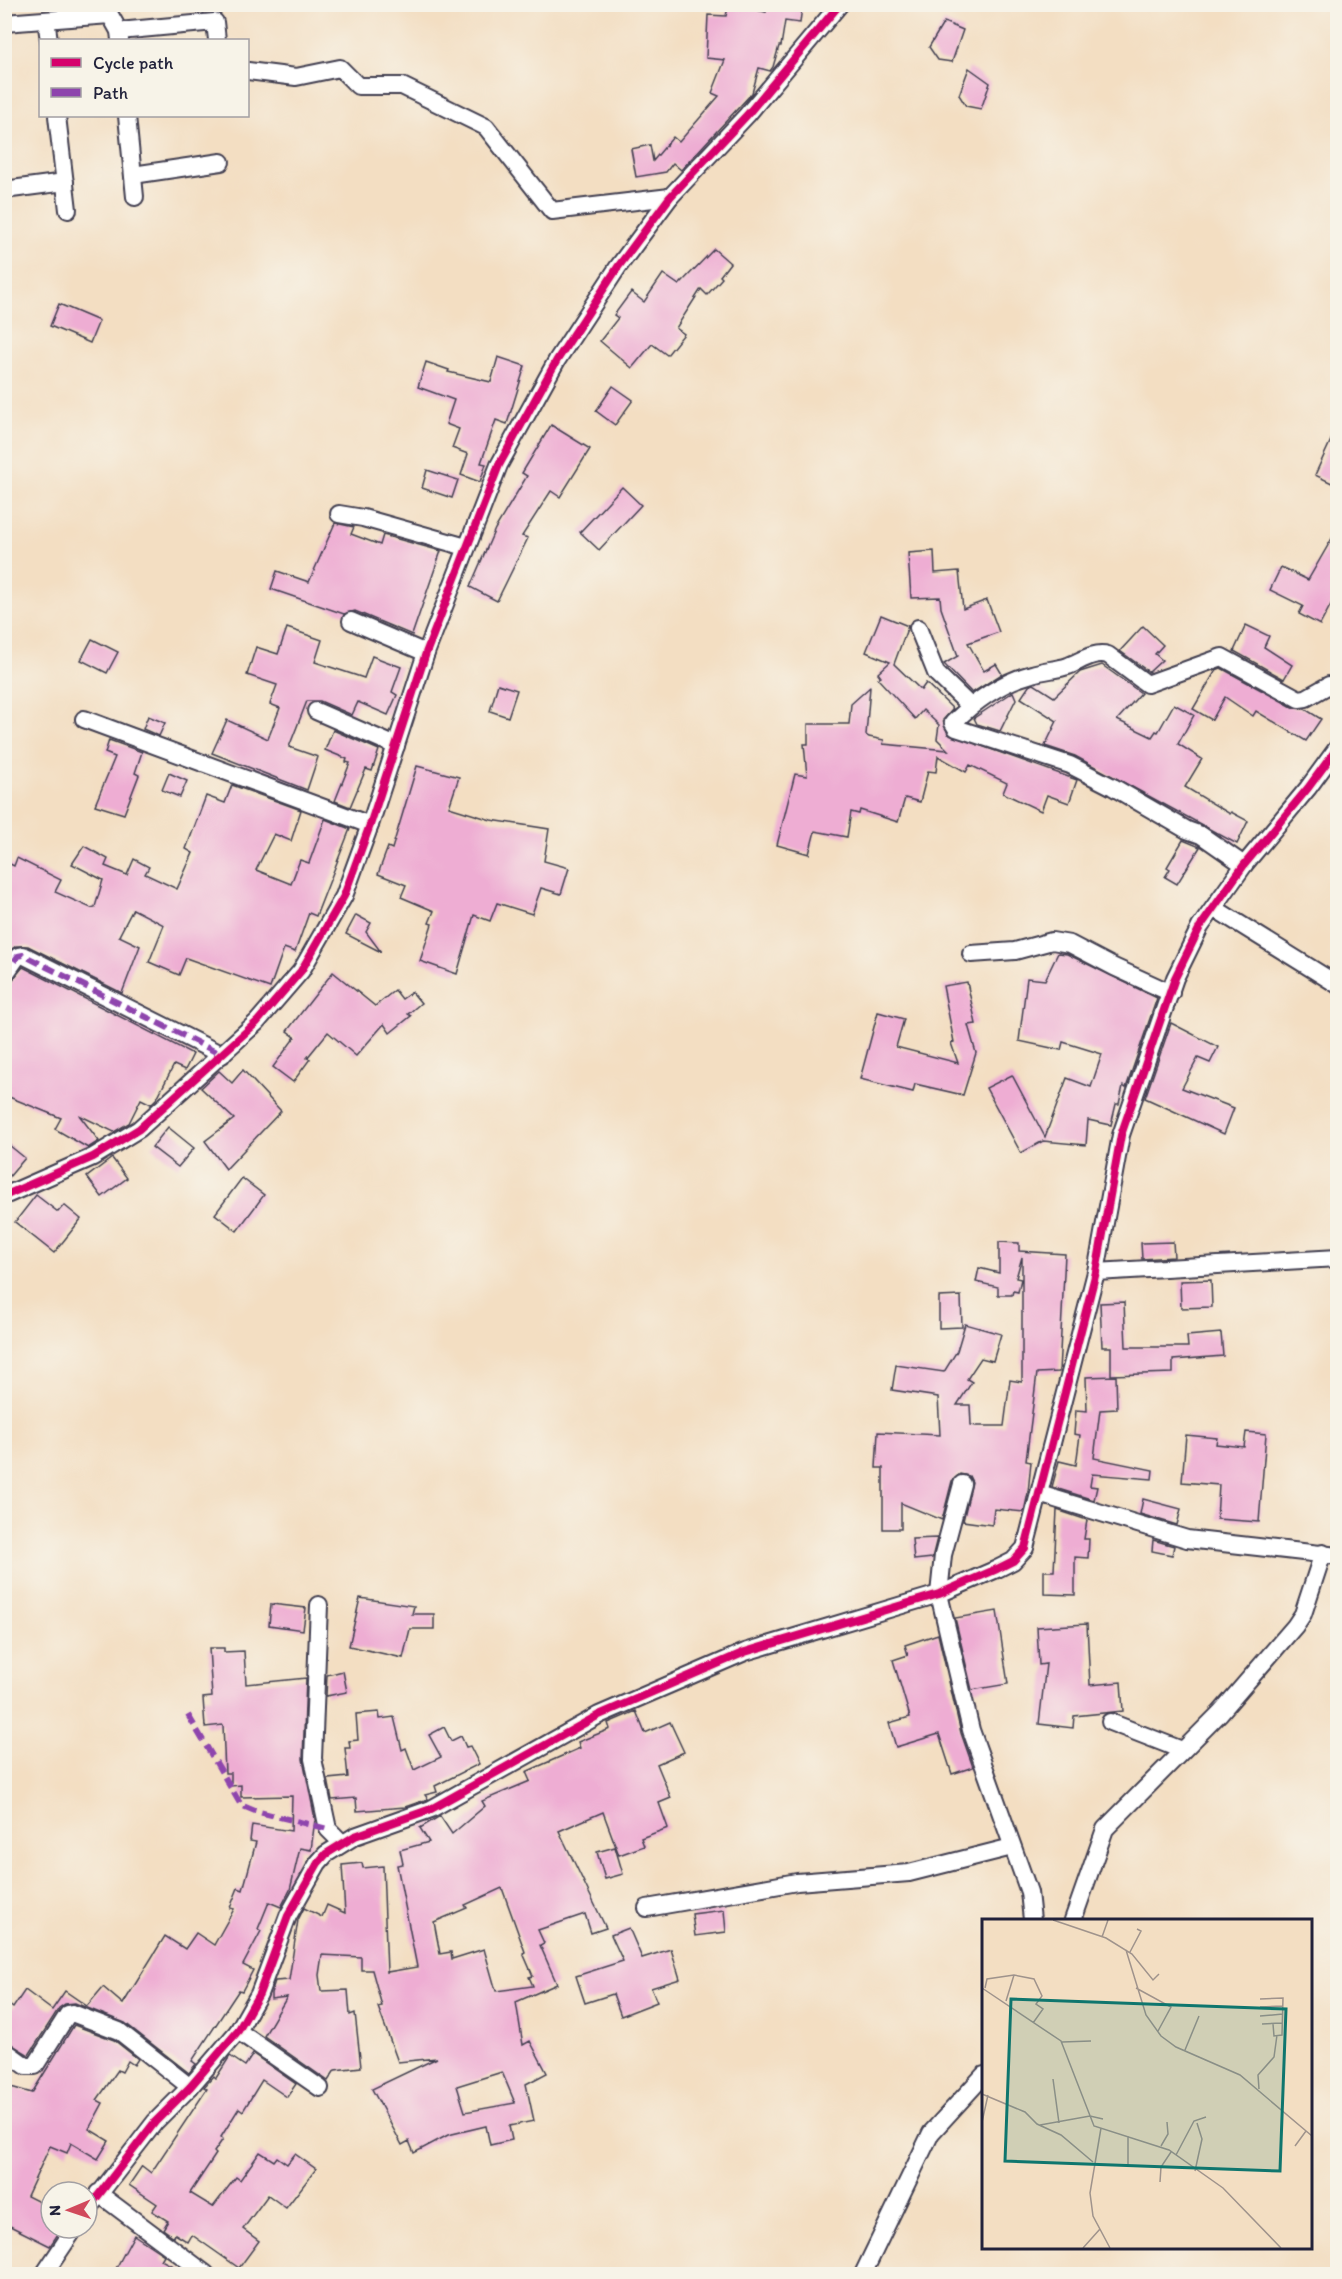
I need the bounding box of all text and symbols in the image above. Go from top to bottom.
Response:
legend [39,39,249,117]
text: Cycle path [93,52,174,74]
text: Path [93,82,128,104]
inset map [982,1919,1312,2249]
north arrow [39,2180,99,2240]
text: N [45,2205,64,2216]

